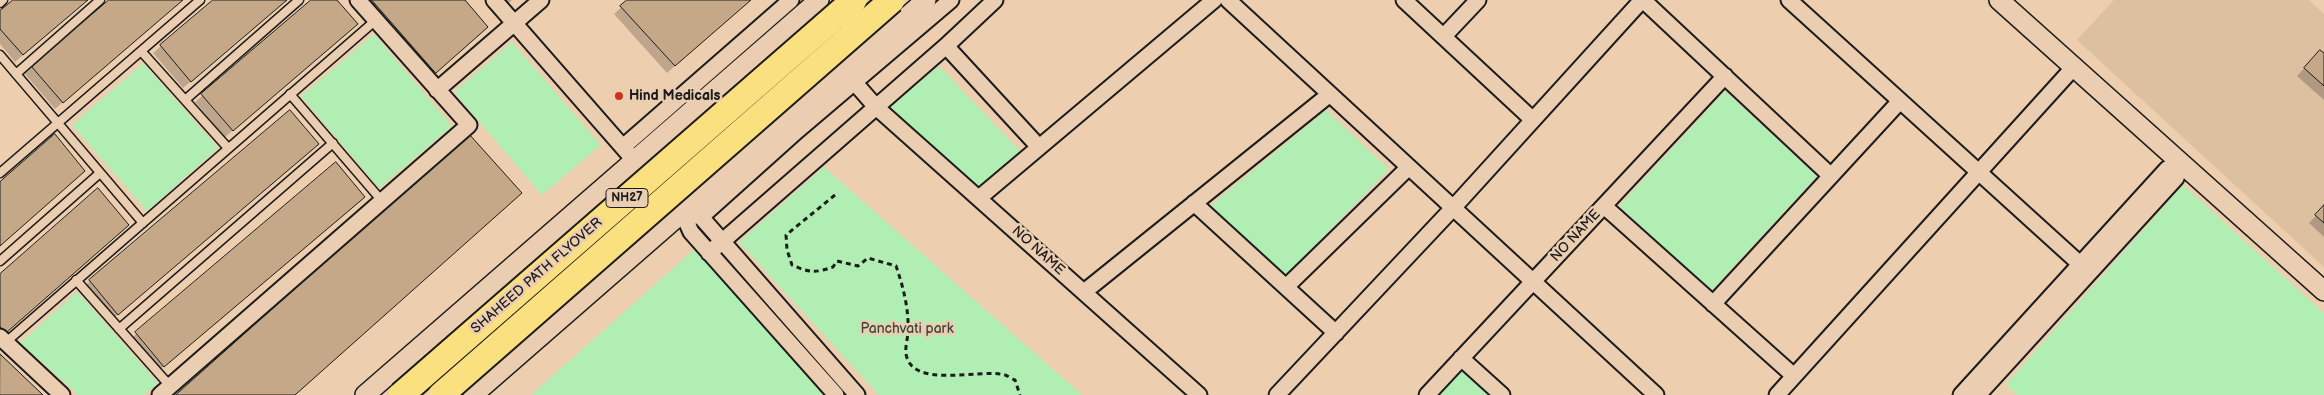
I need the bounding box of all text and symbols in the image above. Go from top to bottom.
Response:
place label: Hind Medicals [629,88,720,104]
marker: Hind Medicals [613,90,625,102]
road number: NH27 [606,188,648,208]
street label: NO NAME [1548,206,1604,266]
street label: SHAHEED PATH FLYOVER [468,214,606,338]
street label: NO NAME [1008,223,1068,279]
park label: Panchvati park [860,321,954,337]

